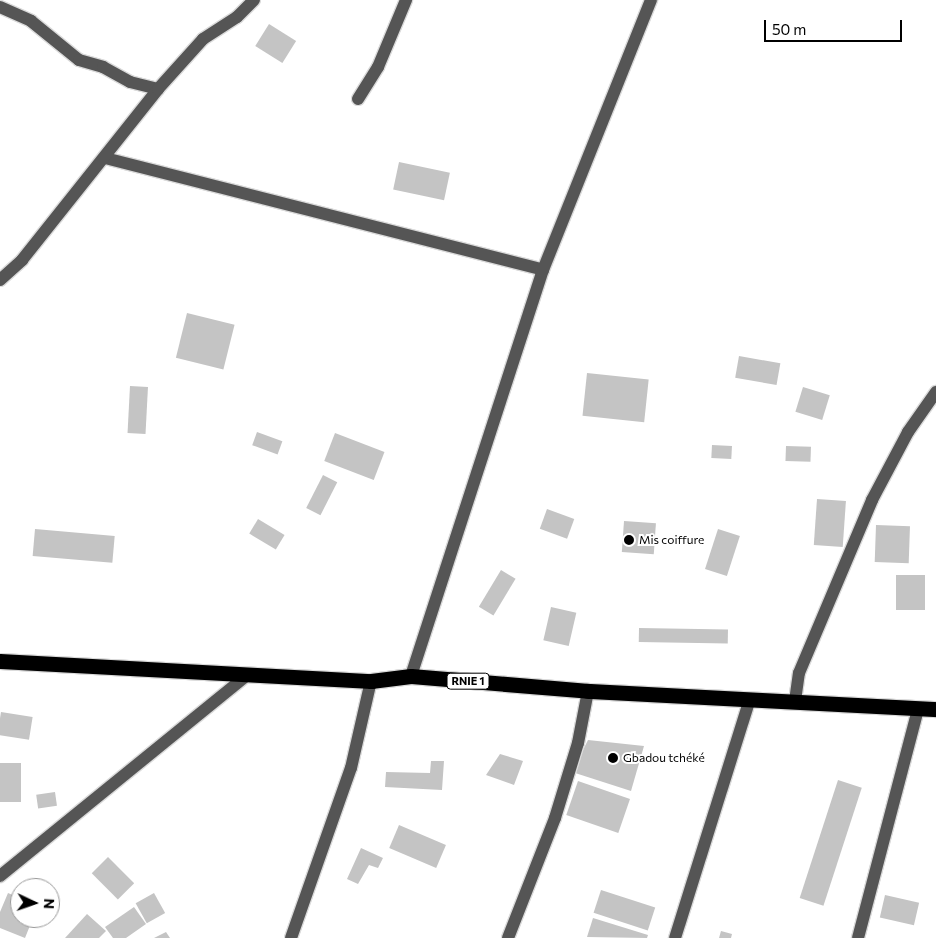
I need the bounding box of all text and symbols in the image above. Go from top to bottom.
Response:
scale bar [766,10,904,42]
text: 50 m [772,20,806,38]
place label: Mis coiffure [639,533,704,547]
marker: Mis coiffure [623,534,635,546]
road number: RNIE 1 [446,672,490,689]
place label: Gbadou tchéké [623,751,705,765]
marker: Gbadou tchéké [607,752,619,764]
north arrow [10,878,60,928]
text: N [41,898,58,909]

